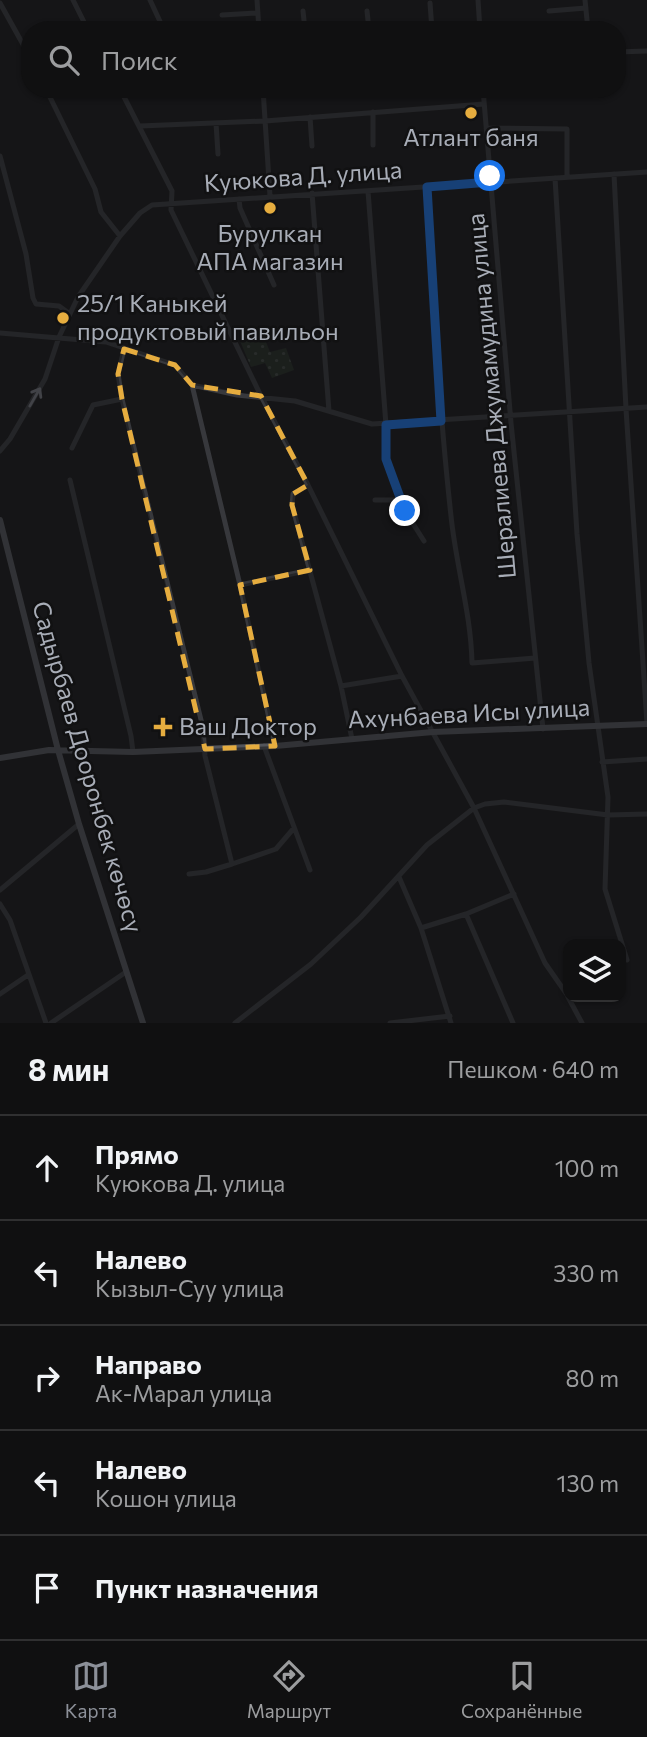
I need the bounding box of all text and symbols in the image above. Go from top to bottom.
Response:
search box [21,21,626,98]
icon: search [45,41,83,79]
text: Поиск [101,44,178,75]
marker: Атлант баня [463,105,479,121]
place label: Атлант баня [403,122,539,151]
street label: Куюкова Д. улица [203,154,403,197]
route start [474,160,505,191]
marker: Бурулкан АПА магазин [262,200,278,216]
street label: Шералиева Джумамудина улица [460,212,521,580]
place label: Бурулкан АПА магазин [196,218,344,275]
place label: 25/1 Каныкей продуктовый павильон [77,288,339,345]
marker: 25/1 Каныкей продуктовый павильон [55,310,71,326]
one-way arrow [28,387,42,407]
route end [389,495,420,526]
street label: Садырбаев Дооронбек көчөсү [27,598,150,936]
street label: Ахунбаева Исы улица [347,692,591,733]
place label: Ваш Доктор [179,711,317,740]
marker: Ваш Доктор [153,717,173,737]
map controls [563,939,626,1002]
button: layers [563,939,626,1002]
text: 8 мин [28,1050,109,1087]
text: Пешком · 640 m [447,1055,619,1083]
text: Прямо [95,1138,179,1169]
icon: ahead [28,1149,66,1187]
text: 100 m [555,1154,619,1182]
text: Куюкова Д. улица [95,1169,285,1197]
text: Налево [95,1243,187,1274]
icon: left [28,1254,66,1292]
text: 330 m [553,1259,619,1287]
text: Кызыл-Суу улица [95,1274,284,1302]
text: Направо [95,1348,202,1379]
icon: right [28,1359,66,1397]
text: 80 m [566,1364,619,1392]
text: Ак-Марал улица [95,1379,272,1407]
text: Налево [95,1453,187,1484]
icon: left [28,1464,66,1502]
text: 130 m [557,1469,619,1497]
text: Кошон улица [95,1484,237,1512]
icon: arrive [28,1569,66,1607]
text: Пункт назначения [95,1572,319,1603]
tab: Карта [65,1657,117,1722]
tab: Маршрут [247,1657,331,1722]
tab: Сохранённые [461,1657,582,1722]

